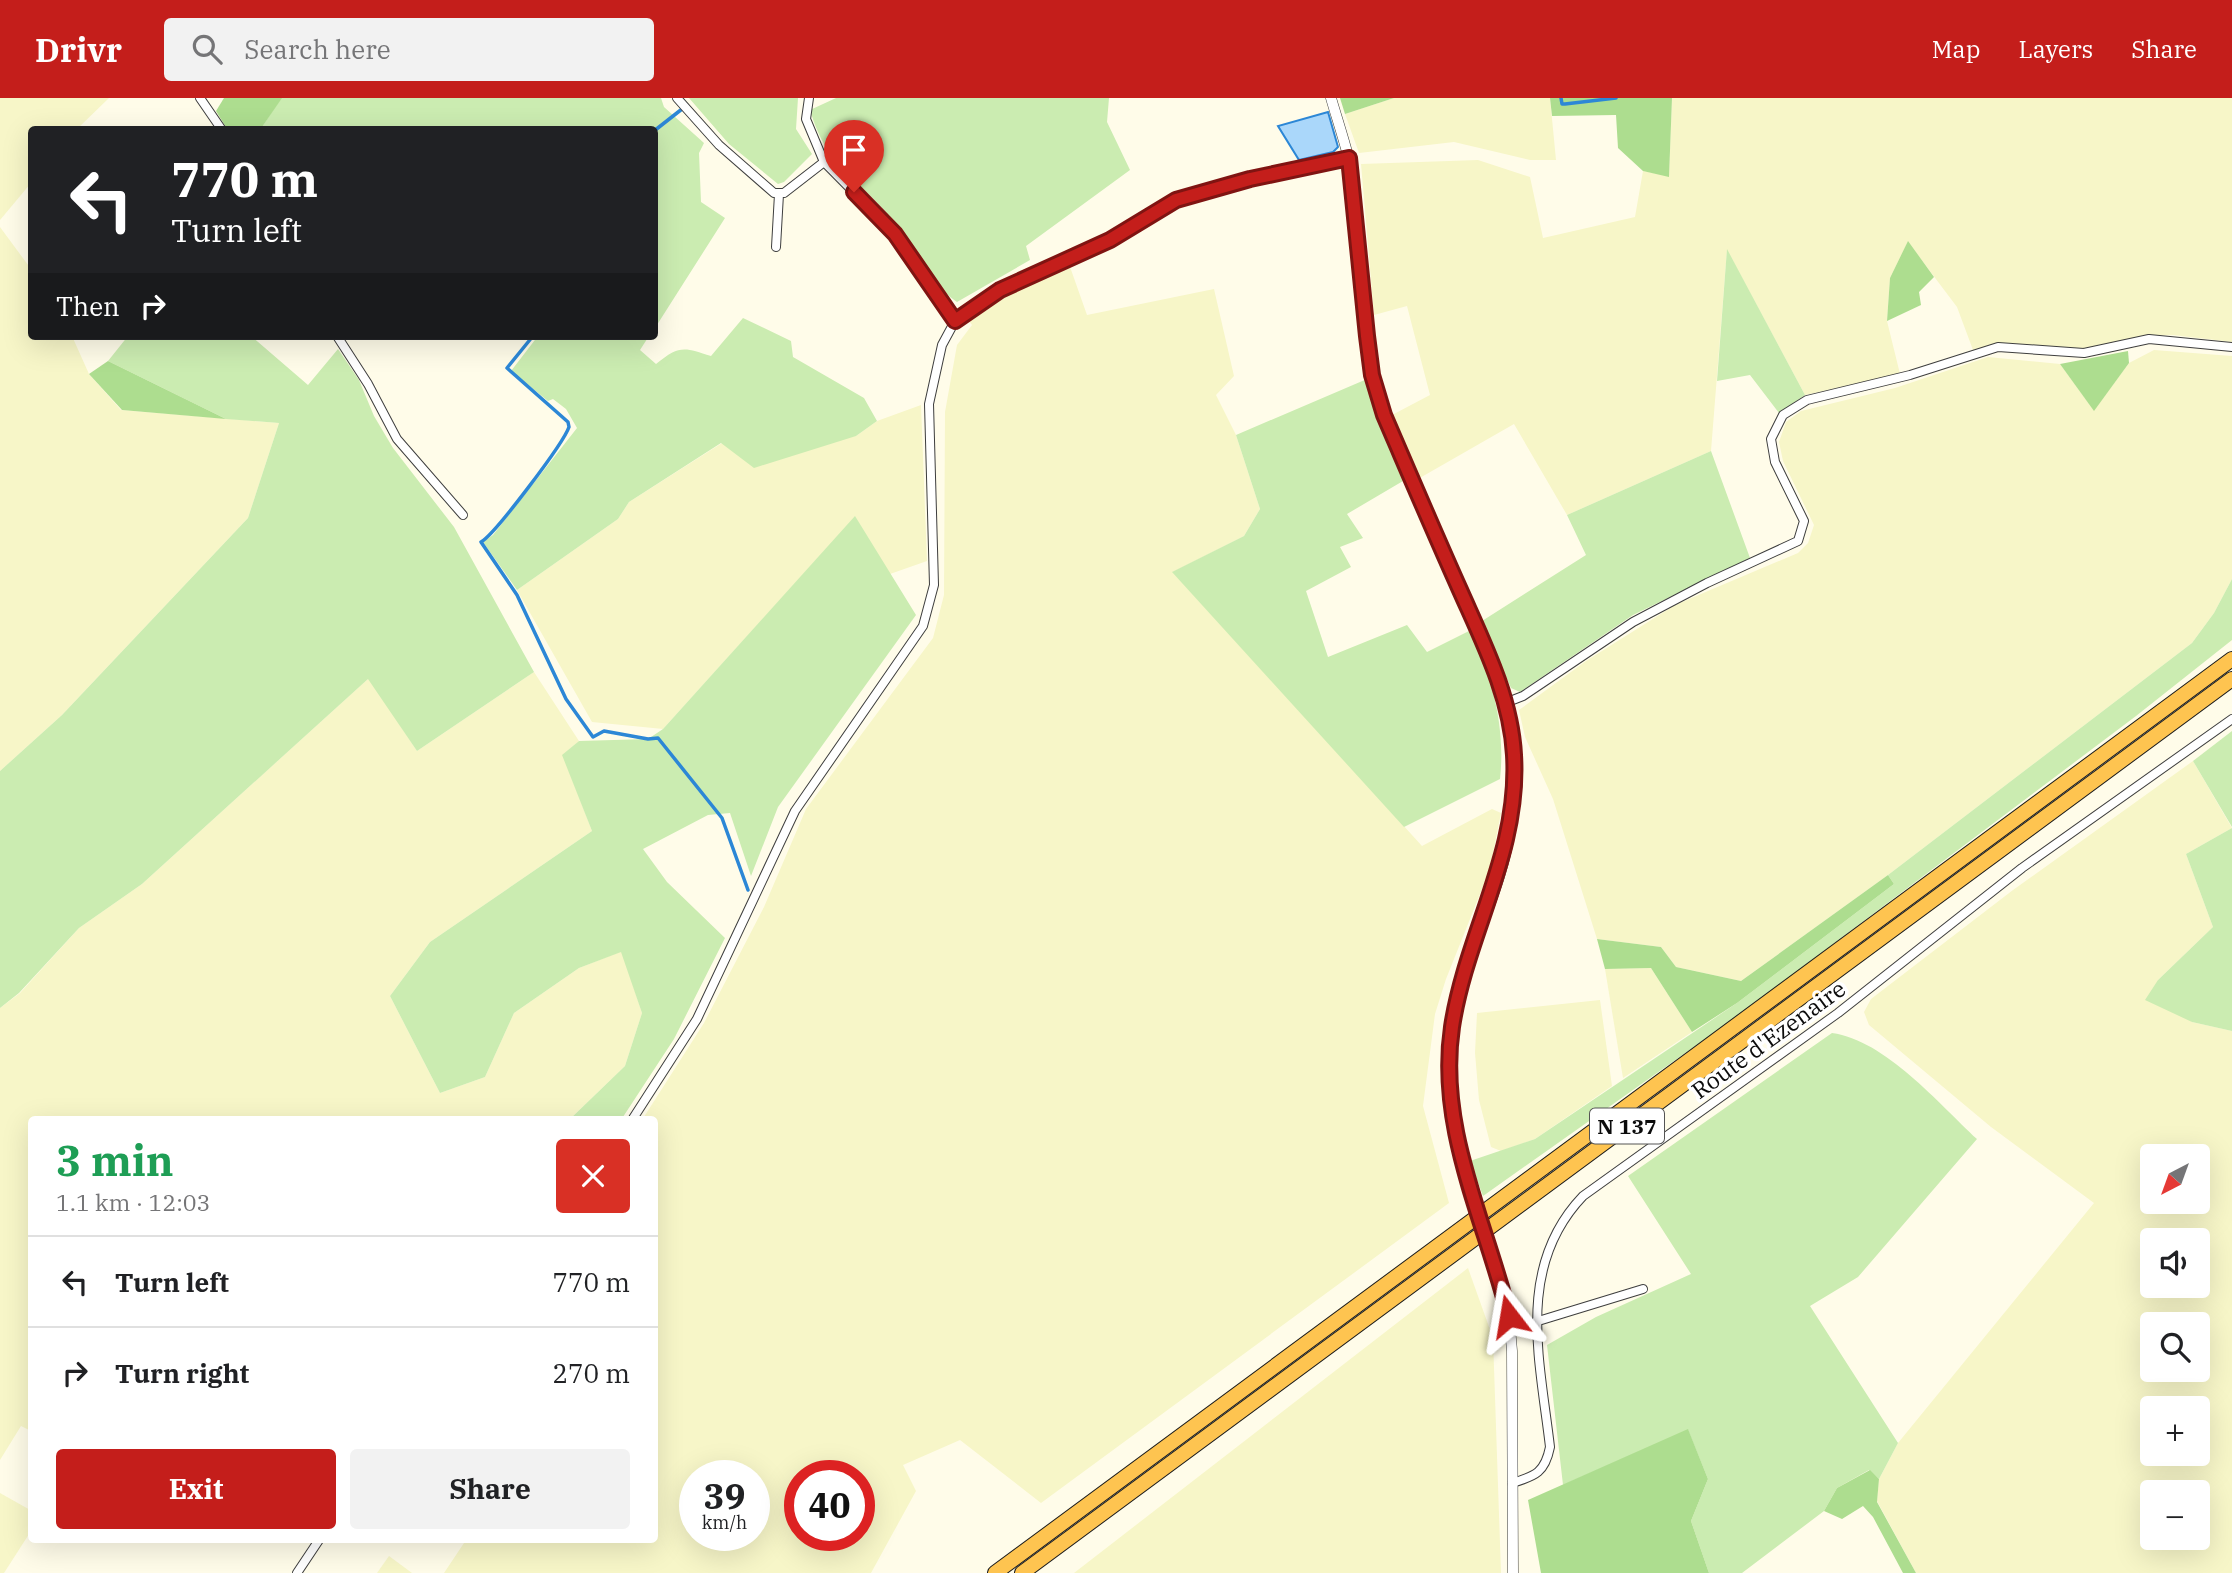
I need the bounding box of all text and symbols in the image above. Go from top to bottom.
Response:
search box [164,18,654,81]
text: Drivr [35,28,122,71]
icon: search [188,30,226,68]
text: Search here [244,32,391,66]
text: Map [1932,33,1980,65]
text: Layers [2018,33,2093,65]
text: Share [2131,33,2197,65]
pin [824,120,884,192]
icon: arrive [835,131,873,169]
text: 770 m [171,147,318,210]
icon: left [56,154,147,245]
text: Turn left [171,209,302,251]
icon: right [134,287,172,325]
text: Then [56,289,120,323]
street label: Route d'Ezenaire [1685,973,1851,1105]
road number: N 137 [1590,1108,1664,1144]
text: 3 min [56,1133,174,1188]
button: close [556,1139,630,1213]
north arrow [2140,1144,2210,1214]
map controls [2140,1144,2210,1550]
text: 1.1 km · 12:03 [56,1187,210,1217]
button: sound [2140,1228,2210,1298]
icon: left [56,1263,94,1301]
text: Turn left [115,1265,229,1299]
text: 770 m [552,1265,630,1299]
position arrow [1472,1279,1546,1353]
button: search [2140,1312,2210,1382]
icon: right [56,1354,94,1392]
text: Turn right [115,1356,249,1390]
text: 270 m [552,1356,630,1390]
button: + [2140,1396,2210,1466]
button: Exit [56,1449,336,1529]
button: Share [350,1449,630,1529]
speed limit sign: 40 [784,1460,875,1551]
text: 39 [703,1473,746,1519]
button: − [2140,1480,2210,1550]
text: km/h [702,1511,747,1534]

